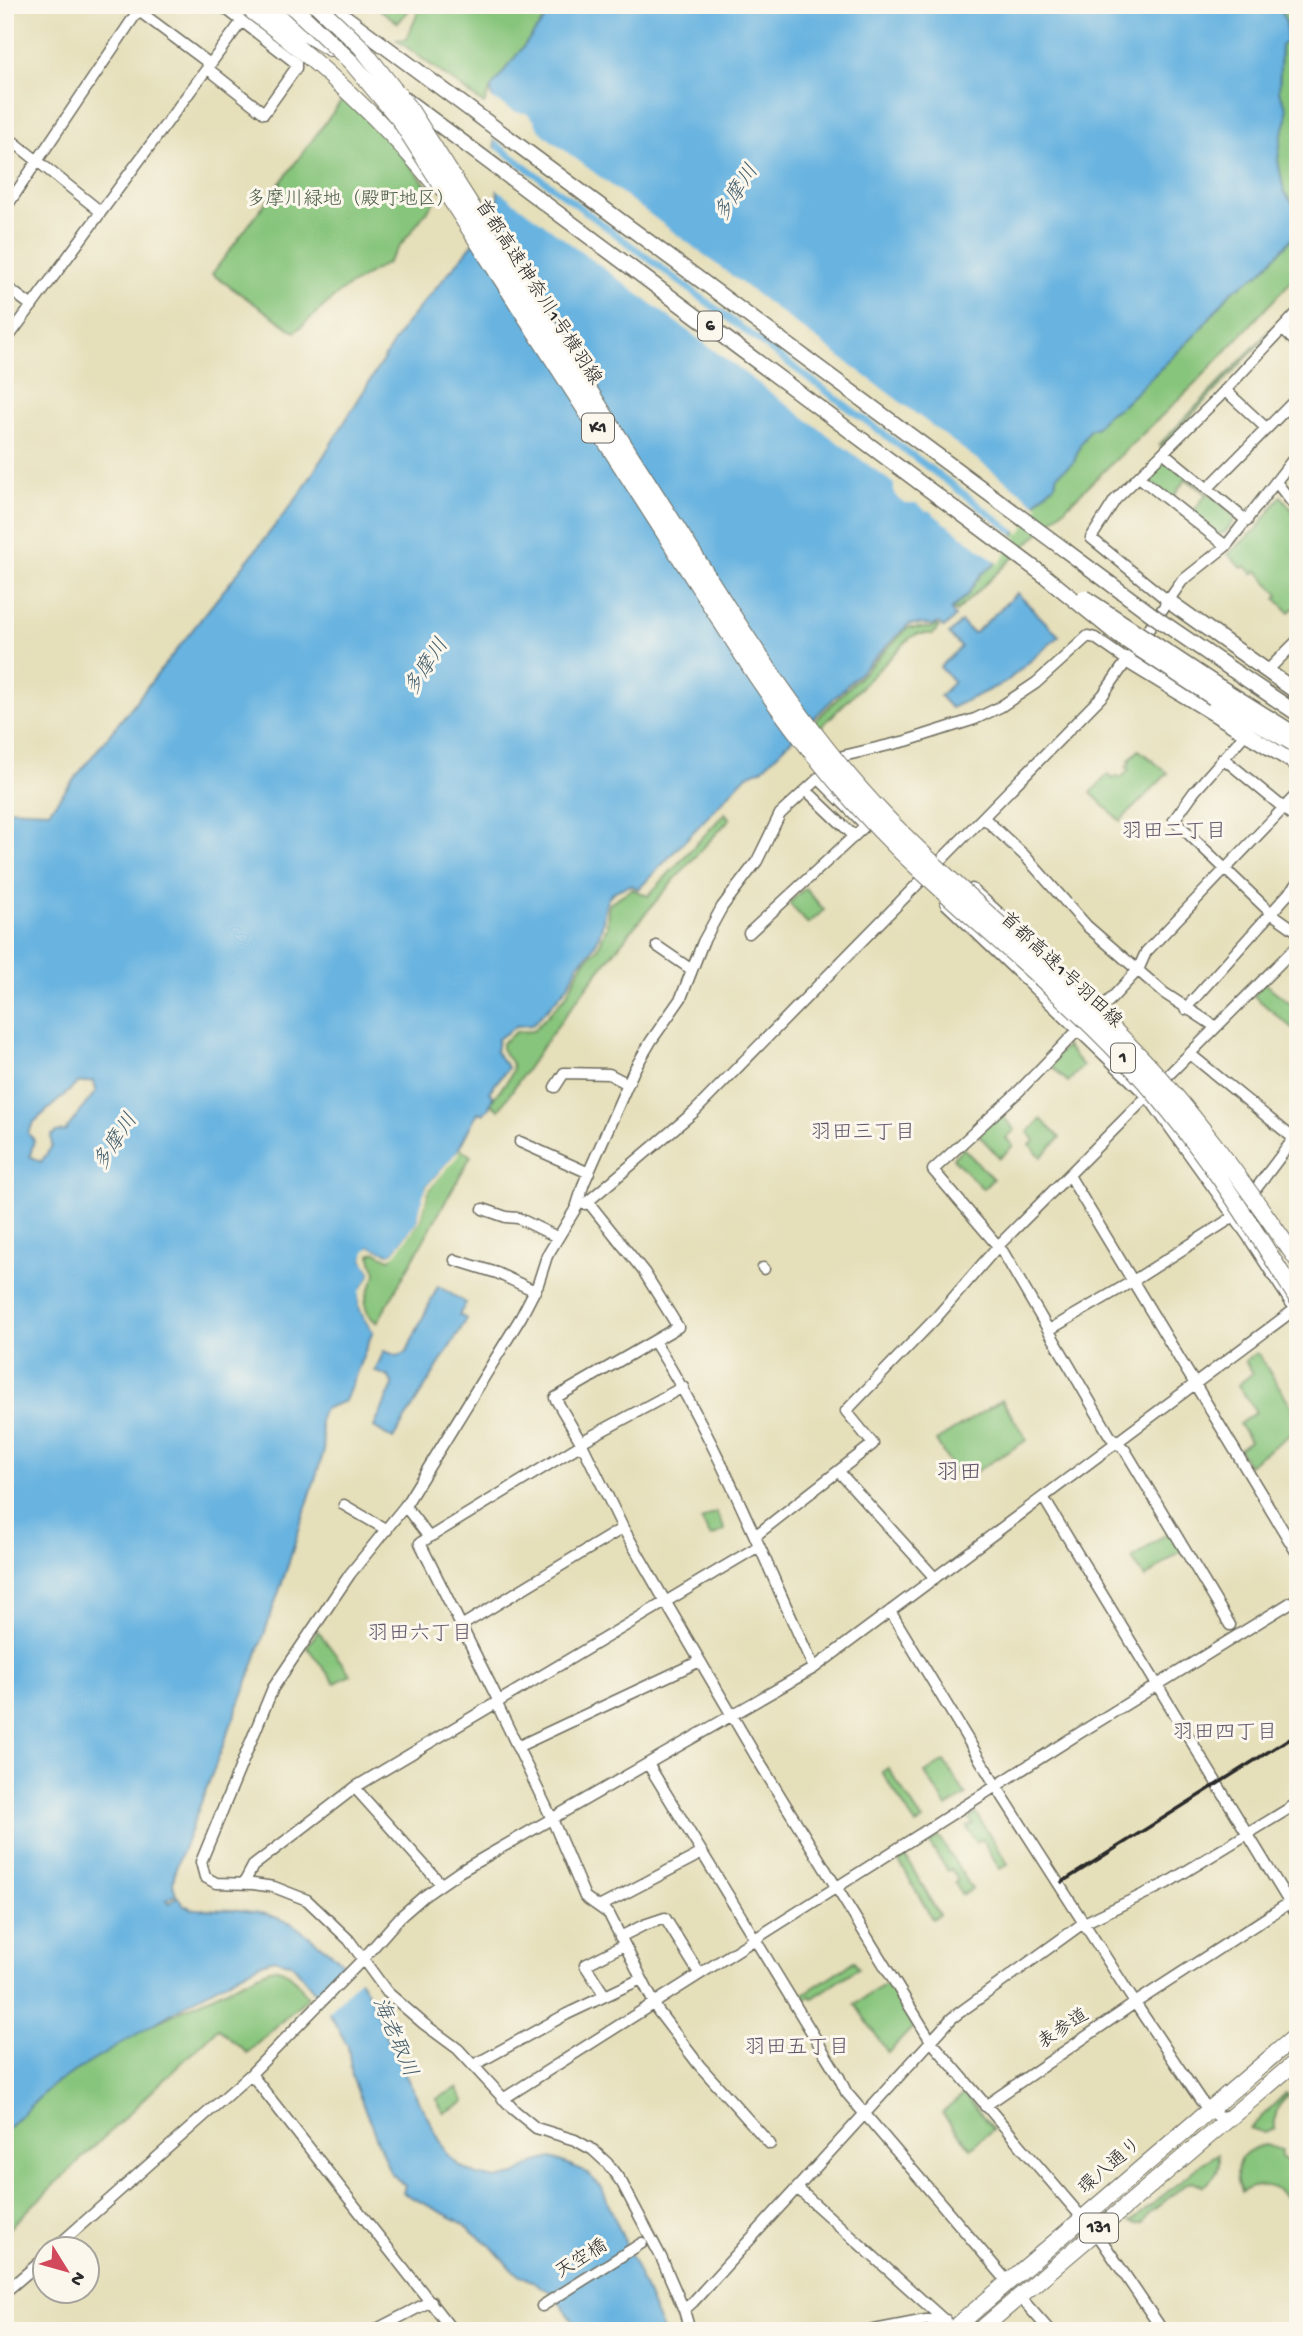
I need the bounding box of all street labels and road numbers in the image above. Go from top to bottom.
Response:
street label: 首都高速神奈川1号横羽線 [468,195,606,390]
road number: 6 [698,312,722,340]
road number: K1 [582,414,614,442]
street label: 首都高速1号羽田線 [994,907,1127,1034]
road number: 1 [1111,1044,1135,1072]
street label: 表参道 [1033,2004,1094,2055]
street label: 環八通り [1075,2133,1147,2201]
road number: 131 [1080,2214,1118,2242]
street label: 天空橋 [552,2235,612,2285]

